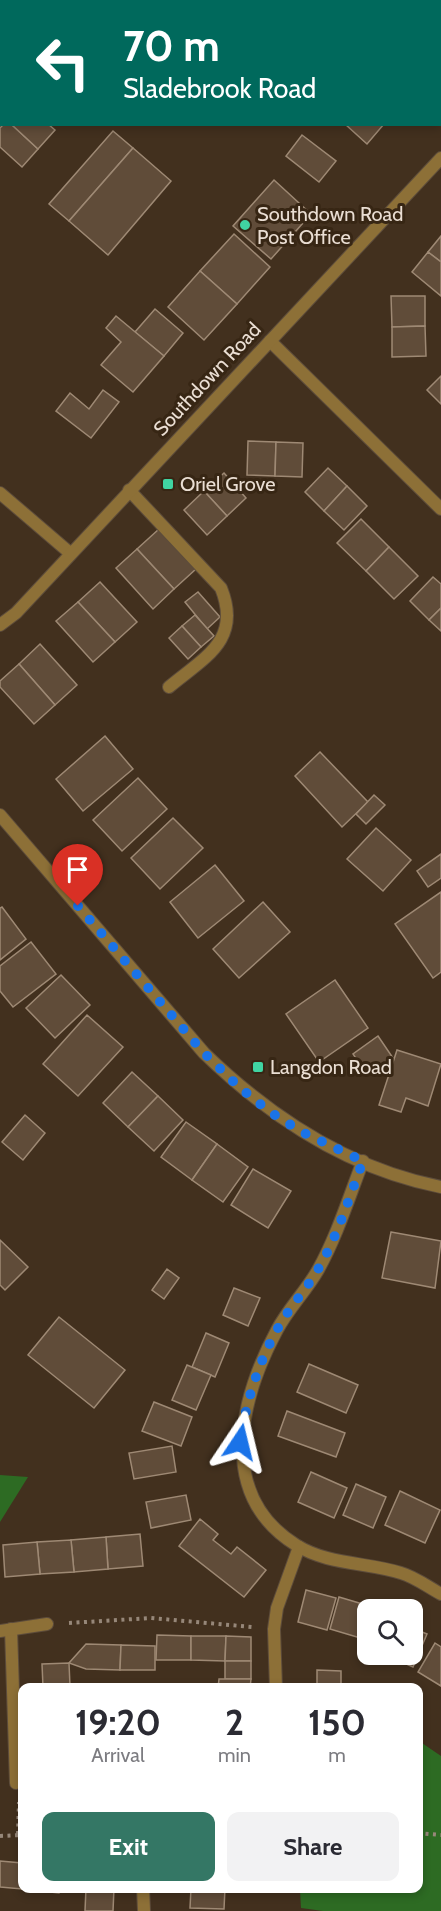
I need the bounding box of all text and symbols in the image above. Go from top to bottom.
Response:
text: 70 m [123,20,220,72]
icon: left [24,24,102,102]
text: Sladebrook Road [123,72,316,105]
place label: Southdown Road Post Office [257,202,403,249]
marker: Southdown Road Post Office [238,218,252,232]
street label: Southdown Road [148,317,266,441]
place label: Oriel Grove [180,472,275,496]
marker: Oriel Grove [161,477,175,491]
pin [52,844,103,906]
icon: arrive [61,853,94,886]
place label: Langdon Road [270,1055,392,1079]
marker: Langdon Road [251,1060,265,1074]
position arrow [208,1410,272,1474]
map controls [357,1599,423,1665]
button: search [357,1599,423,1665]
text: 19:20 [75,1700,161,1744]
text: 2 [225,1700,244,1744]
text: 150 [308,1700,366,1744]
text: Arrival [91,1743,145,1767]
text: min [218,1743,251,1767]
text: m [328,1743,346,1767]
button: Exit [42,1812,215,1881]
button: Share [227,1812,399,1881]

